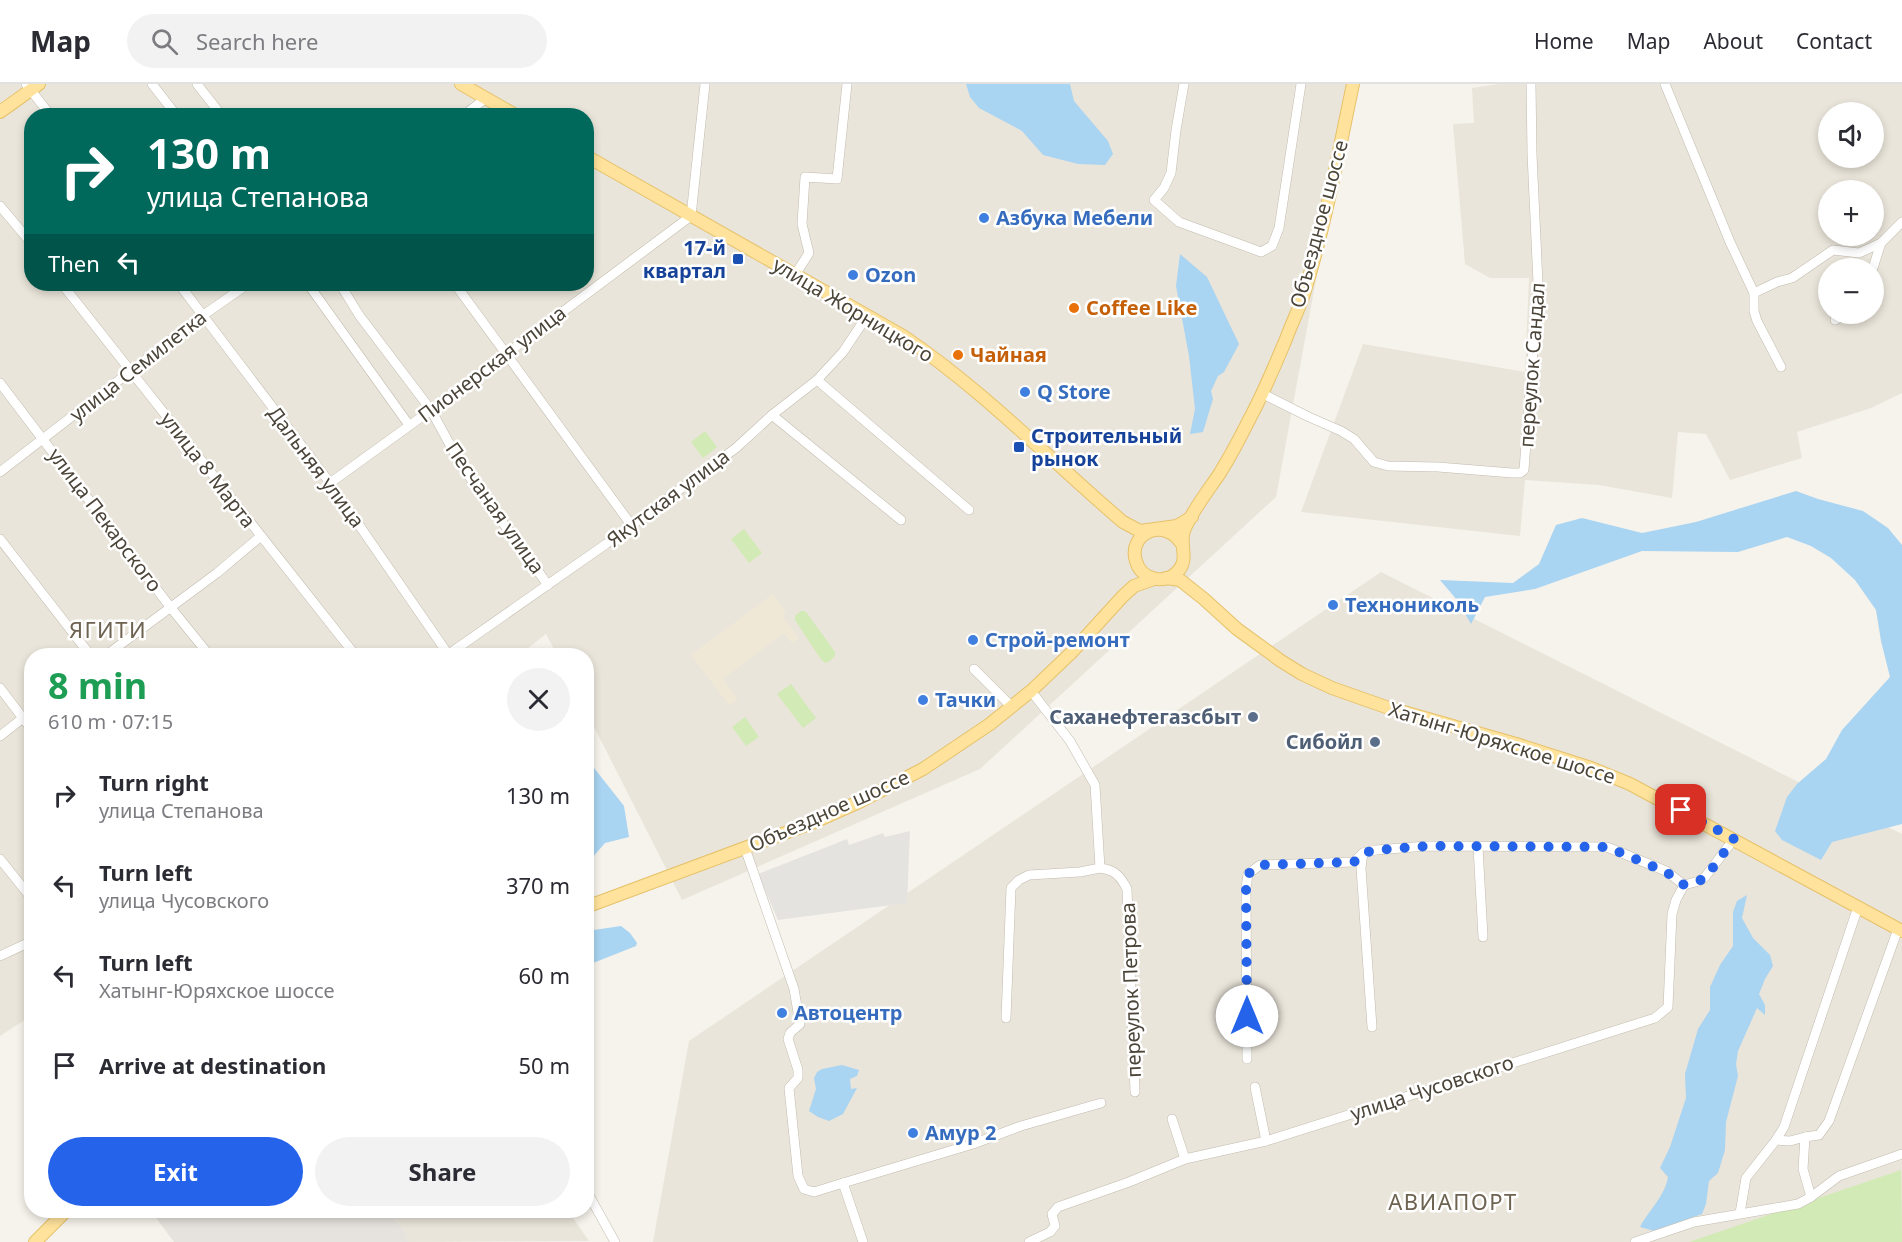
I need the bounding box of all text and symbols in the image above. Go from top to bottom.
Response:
search box [127,14,547,68]
text: Map [30,22,91,60]
icon: search [148,25,181,58]
text: Search here [196,26,318,56]
text: Home [1534,27,1594,55]
text: Map [1627,27,1670,55]
text: About [1703,27,1763,55]
text: Contact [1796,27,1872,55]
map controls [1818,102,1884,324]
button: sound [1818,102,1884,168]
text: 130 m [147,124,271,181]
icon: right [48,132,126,210]
street label: Объездное шоссе [1283,137,1354,311]
text: улица Степанова [147,178,369,215]
button: + [1818,180,1884,246]
place label: Азбука Мебели [996,204,1153,231]
marker: Азбука Мебели [977,211,991,225]
place label: 17-й квартал [643,234,726,284]
icon: left [112,246,145,279]
text: Then [48,248,100,278]
street label: улица Жорницкого [768,251,939,368]
marker: 17-й квартал [731,252,745,266]
button: − [1818,258,1884,324]
place label: Ozon [865,261,916,288]
marker: Ozon [846,268,860,282]
street label: переулок Сандал [1512,281,1551,448]
place label: Coffee Like [1086,294,1197,321]
street label: Пионерская улица [412,299,571,428]
marker: Coffee Like [1067,301,1081,315]
street label: улица Семилетка [64,304,212,428]
place label: Чайная [970,341,1047,368]
marker: Чайная [951,348,965,362]
place label: Q Store [1037,378,1111,405]
marker: Q Store [1018,385,1032,399]
street label: Дальняя улица [262,400,371,533]
street label: улица 8 Марта [155,406,262,533]
place label: Строительный рынок [1031,422,1182,472]
street label: Песчаная улица [440,436,551,579]
marker: Строительный рынок [1012,440,1026,454]
street label: улица Пекарского [42,442,168,597]
street label: Якутская улица [601,442,735,553]
place label: Технониколь [1345,591,1479,618]
marker: Технониколь [1326,598,1340,612]
district label: ЯГИТИ [69,614,147,644]
place label: Строй-ремонт [985,626,1130,653]
marker: Строй-ремонт [966,633,980,647]
text: 8 min [48,661,147,710]
button: close [507,668,570,731]
place label: Тачки [935,686,996,713]
marker: Тачки [916,693,930,707]
street label: Хатынг-Юряхское шоссе [1386,695,1619,790]
place label: Саханефтегазсбыт [1049,703,1241,730]
text: 610 m · 07:15 [48,708,173,735]
marker: Саханефтегазсбыт [1246,710,1260,724]
place label: Сибойл [1286,728,1363,755]
marker: Сибойл [1368,735,1382,749]
street label: Объездное шоссе [744,763,913,858]
text: Turn right [99,767,209,797]
icon: right [48,779,81,812]
text: 130 m [506,780,570,810]
pin [1655,784,1706,835]
icon: arrive [1664,793,1697,826]
text: улица Степанова [99,797,264,824]
text: Turn left [99,857,193,887]
icon: left [48,869,81,902]
text: 370 m [506,870,570,900]
text: улица Чусовского [99,887,269,914]
street label: переулок Петрова [1114,902,1147,1078]
text: Turn left [99,947,193,977]
icon: left [48,959,81,992]
text: 60 m [519,960,570,990]
text: Хатынг-Юряхское шоссе [99,977,335,1004]
position arrow [1215,984,1279,1048]
place label: Автоцентр [794,999,902,1026]
marker: Автоцентр [775,1006,789,1020]
street label: улица Чусовского [1347,1048,1517,1127]
icon: arrive [48,1049,81,1082]
text: Arrive at destination [99,1050,326,1080]
text: 50 m [519,1050,570,1080]
place label: Амур 2 [925,1119,996,1146]
marker: Амур 2 [906,1126,920,1140]
button: Exit [48,1137,303,1206]
button: Share [315,1137,570,1206]
district label: АВИАПОРТ [1388,1186,1518,1216]

